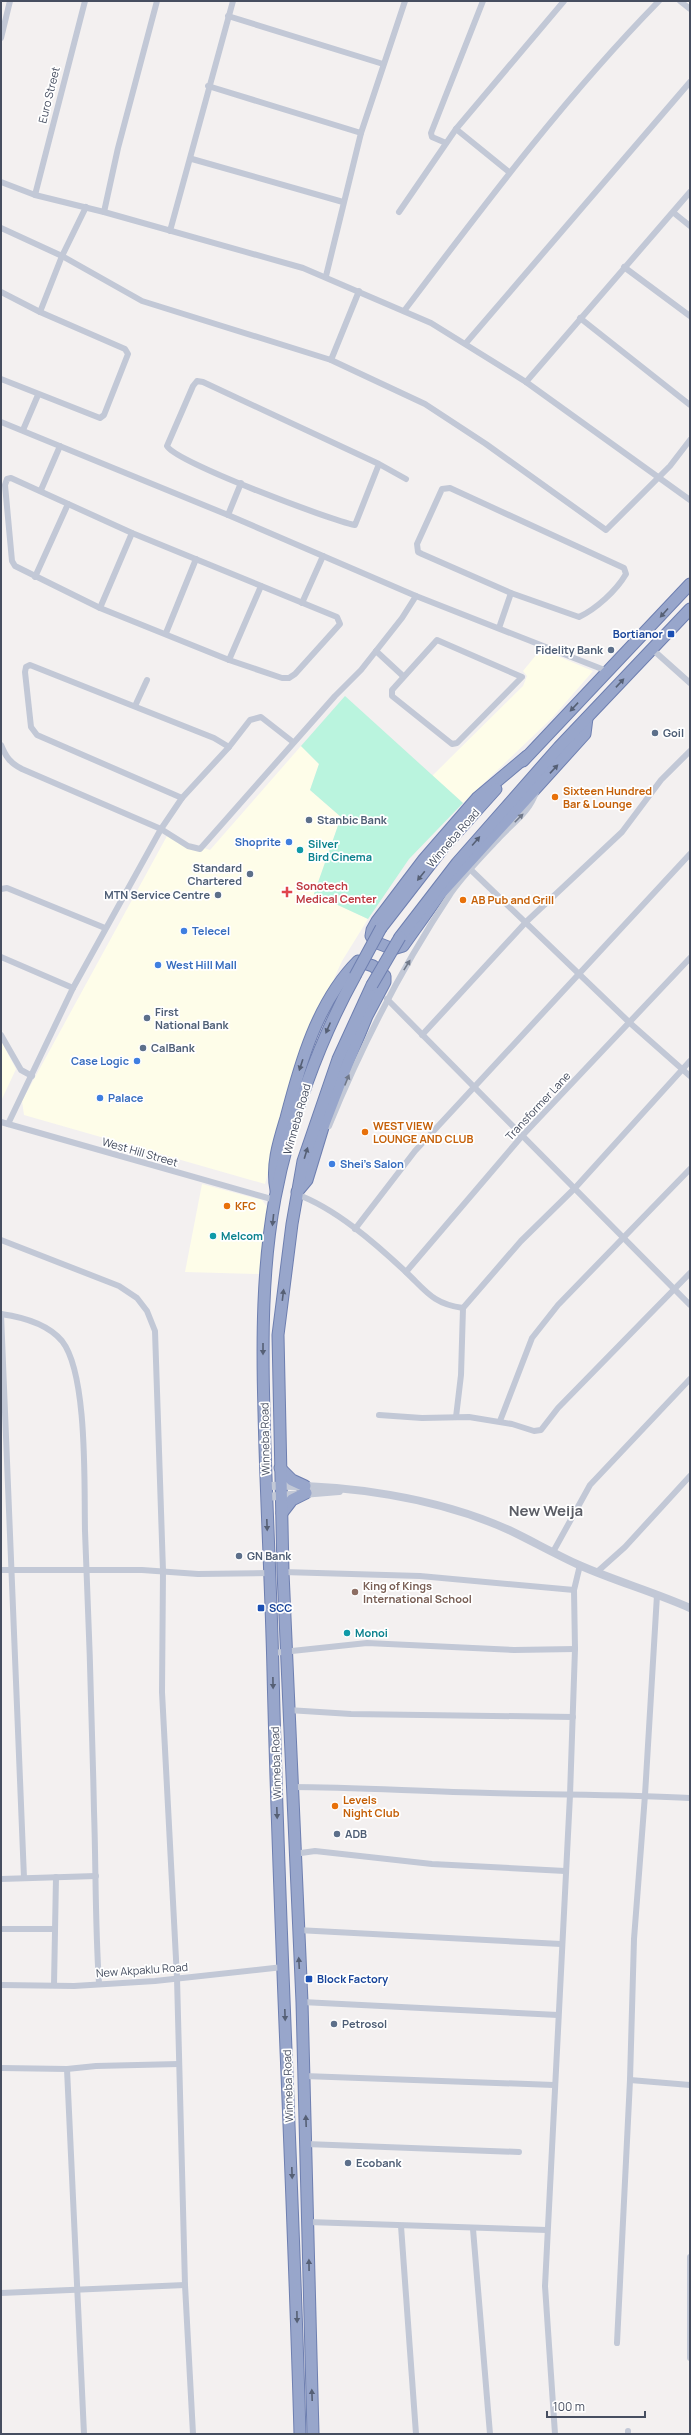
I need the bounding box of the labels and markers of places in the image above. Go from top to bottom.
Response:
place label: Bortianor [613,626,664,641]
marker: Bortianor [666,629,676,639]
place label: Fidelity Bank [536,642,604,657]
marker: Fidelity Bank [606,645,616,655]
place label: Goil [663,725,684,740]
marker: Goil [650,728,660,738]
place label: Sixteen Hundred Bar & Lounge [563,783,652,811]
marker: Sixteen Hundred Bar & Lounge [550,792,560,802]
place label: Stanbic Bank [317,812,388,827]
marker: Stanbic Bank [304,815,314,825]
place label: Shoprite [235,834,281,849]
place label: Silver Bird Cinema [308,836,372,864]
marker: Shoprite [284,837,294,847]
marker: Silver Bird Cinema [295,845,305,855]
place label: Standard Chartered [187,860,242,888]
marker: Standard Chartered [245,869,255,879]
place label: Sonotech Medical Center [296,878,377,906]
marker: Sonotech Medical Center [281,886,293,898]
place label: MTN Service Centre [104,887,210,902]
marker: MTN Service Centre [213,890,223,900]
place label: AB Pub and Grill [471,892,554,907]
marker: AB Pub and Grill [458,895,468,905]
place label: Telecel [192,923,230,938]
marker: Telecel [179,926,189,936]
place label: West Hill Mall [166,957,237,972]
marker: West Hill Mall [153,960,163,970]
place label: First National Bank [155,1004,230,1032]
marker: First National Bank [142,1013,152,1023]
place label: CalBank [151,1040,196,1055]
marker: CalBank [138,1043,148,1053]
place label: Case Logic [71,1053,129,1068]
marker: Case Logic [132,1056,142,1066]
place label: Palace [108,1090,144,1105]
marker: Palace [95,1093,105,1103]
place label: WEST VIEW LOUNGE AND CLUB [373,1118,473,1146]
marker: WEST VIEW LOUNGE AND CLUB [360,1127,370,1137]
place label: Shei's Salon [340,1156,404,1171]
marker: Shei's Salon [327,1159,337,1169]
place label: KFC [235,1198,256,1213]
marker: KFC [222,1201,232,1211]
place label: Melcom [221,1228,263,1243]
marker: Melcom [208,1231,218,1241]
place label: GN Bank [247,1548,292,1563]
marker: GN Bank [234,1551,244,1561]
place label: King of Kings International School [363,1578,472,1606]
marker: King of Kings International School [350,1587,360,1597]
place label: SCC [269,1600,292,1615]
marker: SCC [256,1603,266,1613]
place label: Monoi [355,1625,388,1640]
marker: Monoi [342,1628,352,1638]
place label: Levels Night Club [343,1792,400,1820]
marker: Levels Night Club [330,1801,340,1811]
place label: ADB [345,1826,367,1841]
marker: ADB [332,1829,342,1839]
place label: Block Factory [317,1971,389,1986]
marker: Block Factory [304,1974,314,1984]
place label: Petrosol [342,2016,387,2031]
marker: Petrosol [329,2019,339,2029]
place label: Ecobank [356,2155,402,2170]
marker: Ecobank [343,2158,353,2168]

